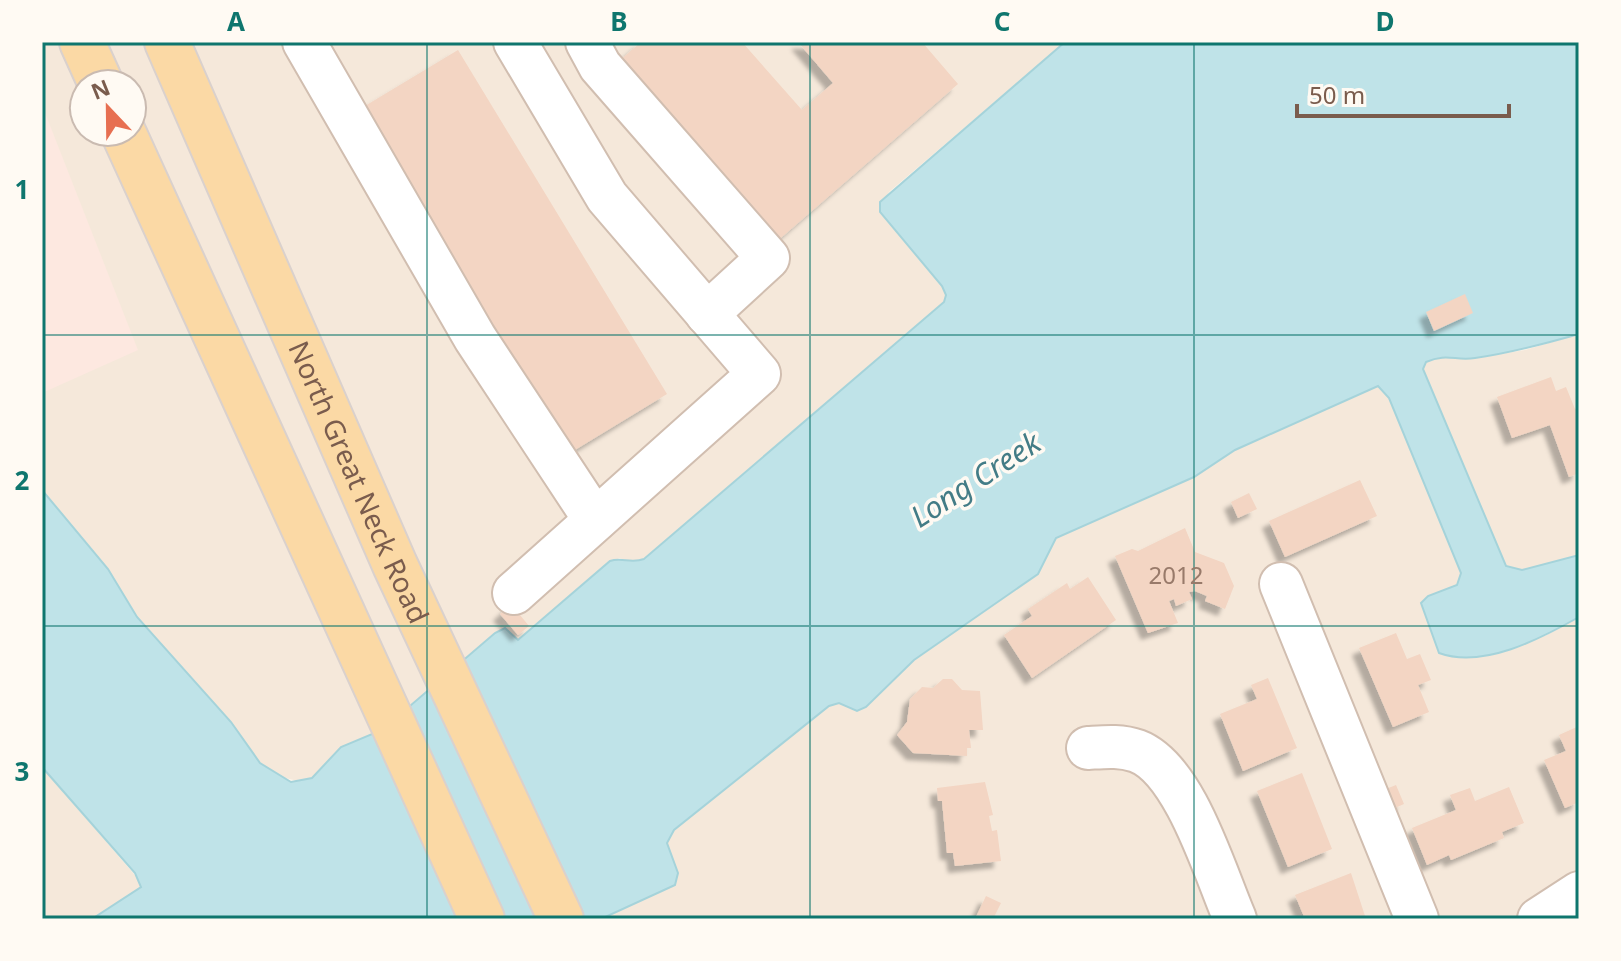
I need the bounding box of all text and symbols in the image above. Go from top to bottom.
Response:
text: A [227,3,245,39]
text: B [610,3,628,39]
text: C [994,3,1010,39]
text: D [1375,3,1395,39]
north arrow [68,68,148,148]
scale bar [1297,68,1509,118]
text: N [86,71,114,106]
text: 50 m [1309,78,1365,111]
text: 1 [15,171,29,207]
street label: North Great Neck Road [280,335,438,629]
water label: Long Creek [902,421,1049,536]
text: 2 [15,462,30,498]
house number: 2012 [1149,558,1203,591]
text: 3 [15,753,29,789]

